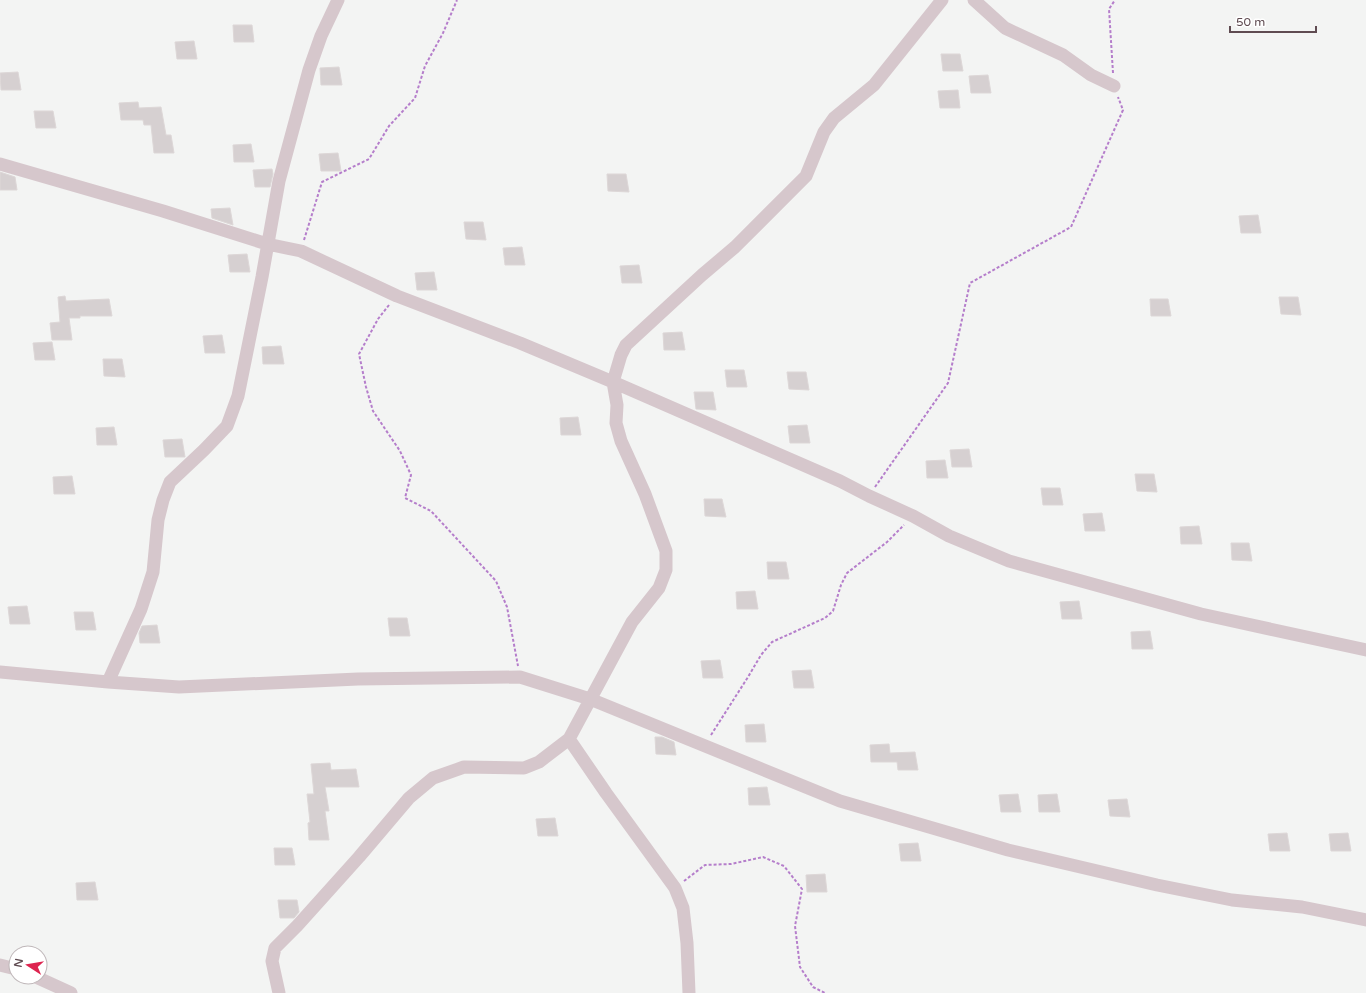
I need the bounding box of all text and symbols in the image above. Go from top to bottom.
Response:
scale bar [1230,8,1316,34]
text: 50 m [1236,15,1265,29]
north arrow [8,945,48,985]
text: N [11,957,26,969]

